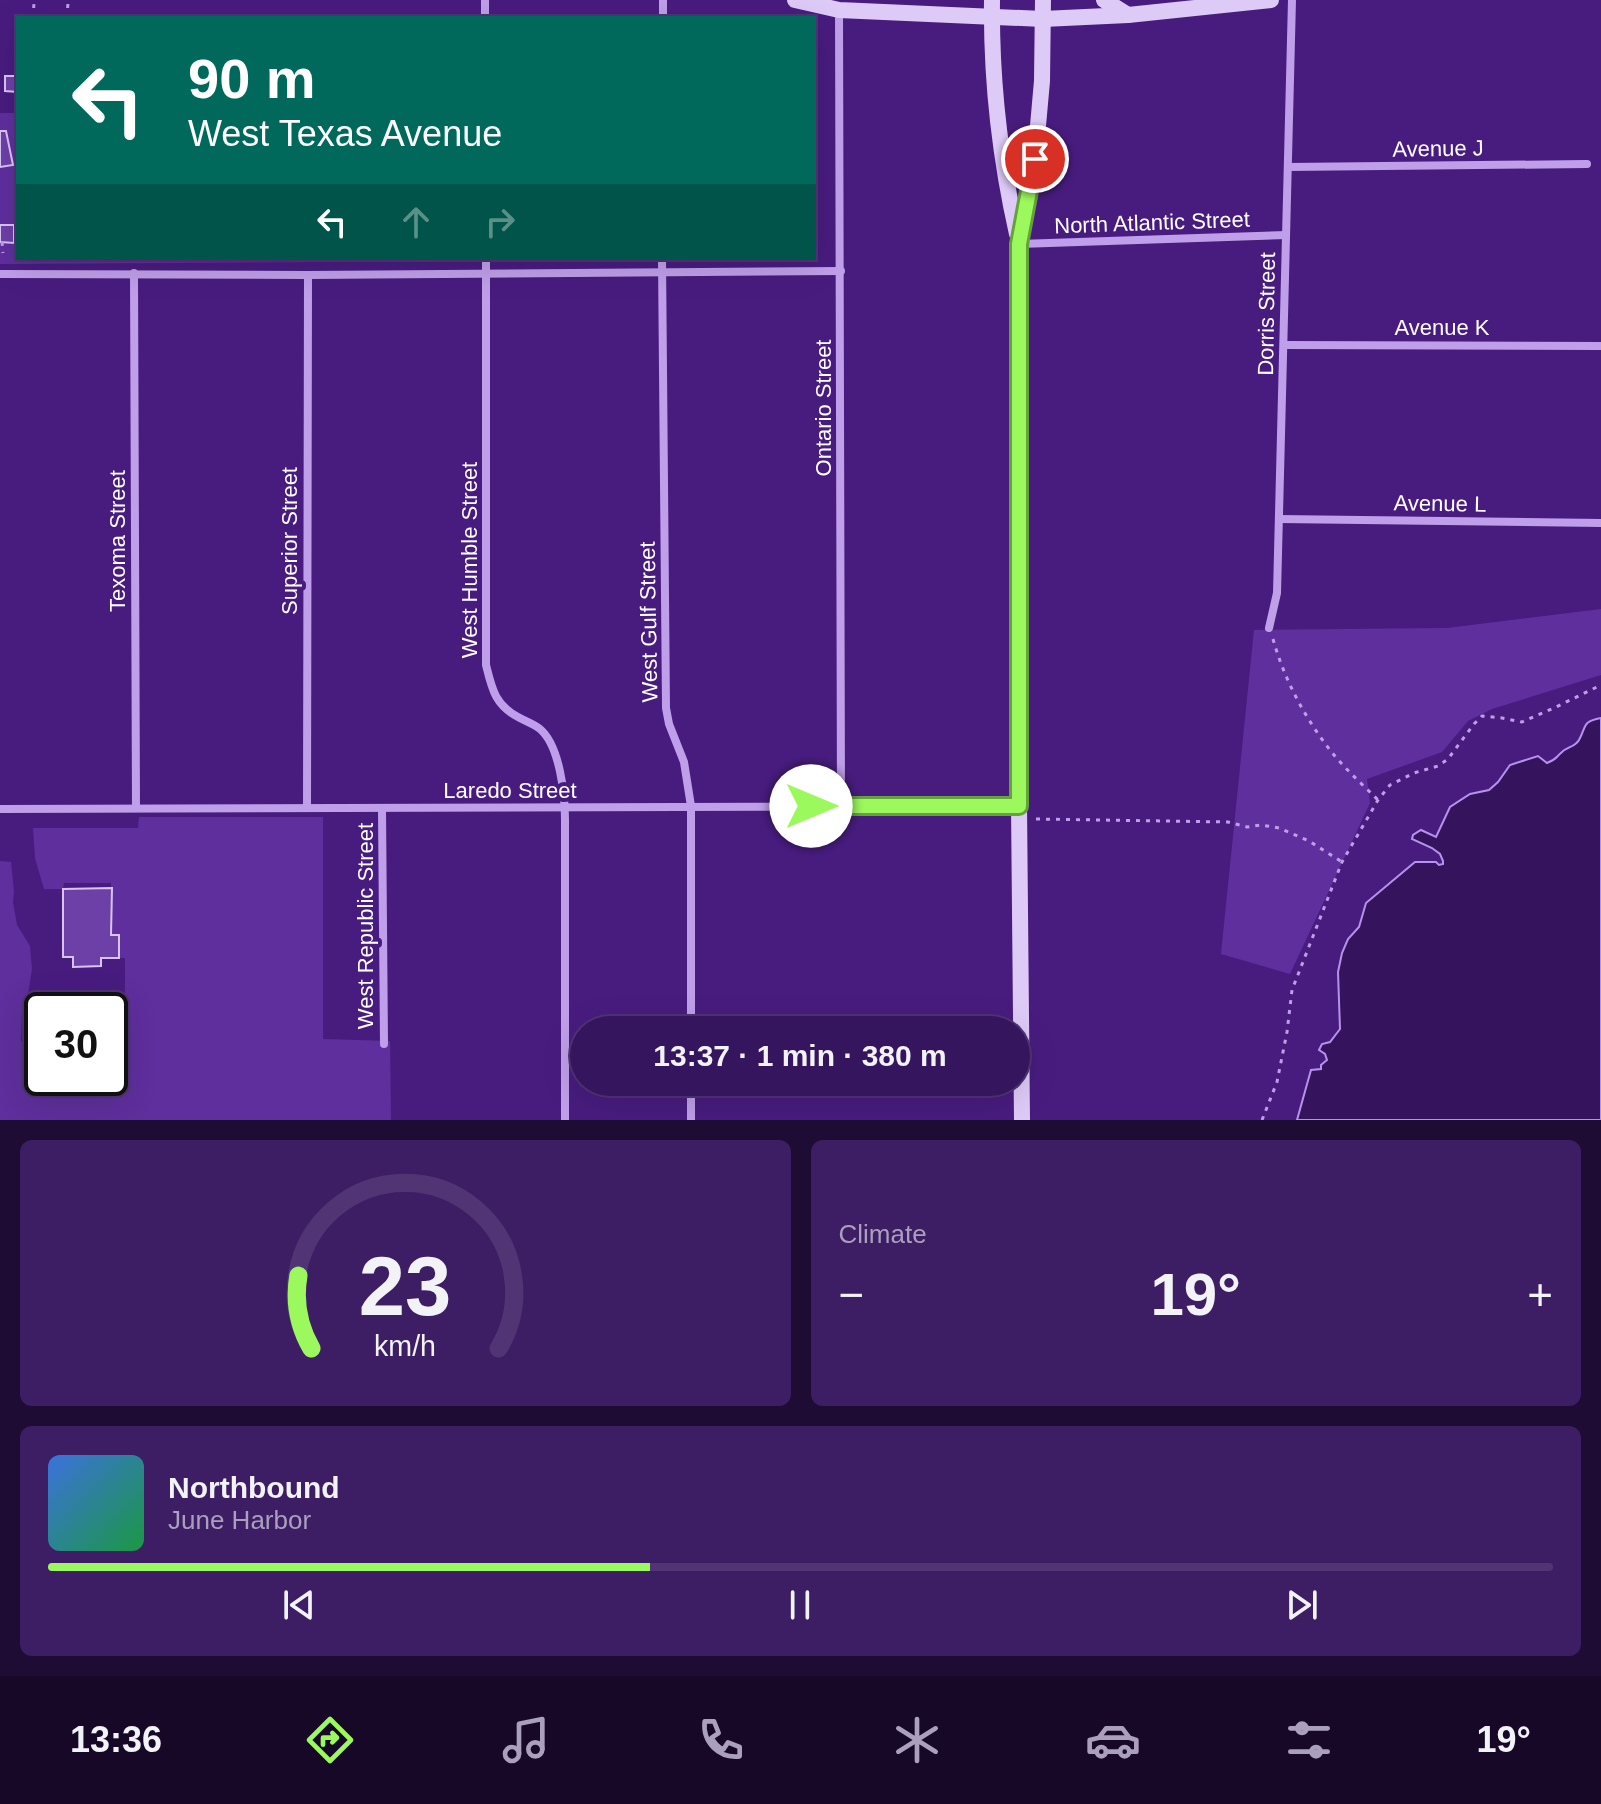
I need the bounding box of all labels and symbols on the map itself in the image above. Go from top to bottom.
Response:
pin [1001,125,1069,193]
street label: Avenue J [1392,135,1484,162]
street label: North Atlantic Street [1054,207,1250,238]
street label: Dorris Street [1253,252,1280,376]
street label: Avenue K [1394,315,1490,340]
street label: Ontario Street [811,340,836,476]
street label: West Humble Street [457,462,482,658]
street label: Superior Street [277,467,302,615]
street label: Texoma Street [105,470,130,612]
street label: Avenue L [1393,490,1486,517]
street label: West Gulf Street [635,541,662,703]
position arrow [769,764,853,848]
street label: Laredo Street [443,778,577,803]
street label: West Republic Street [353,823,378,1029]
speed limit sign: 30 [24,992,128,1096]

